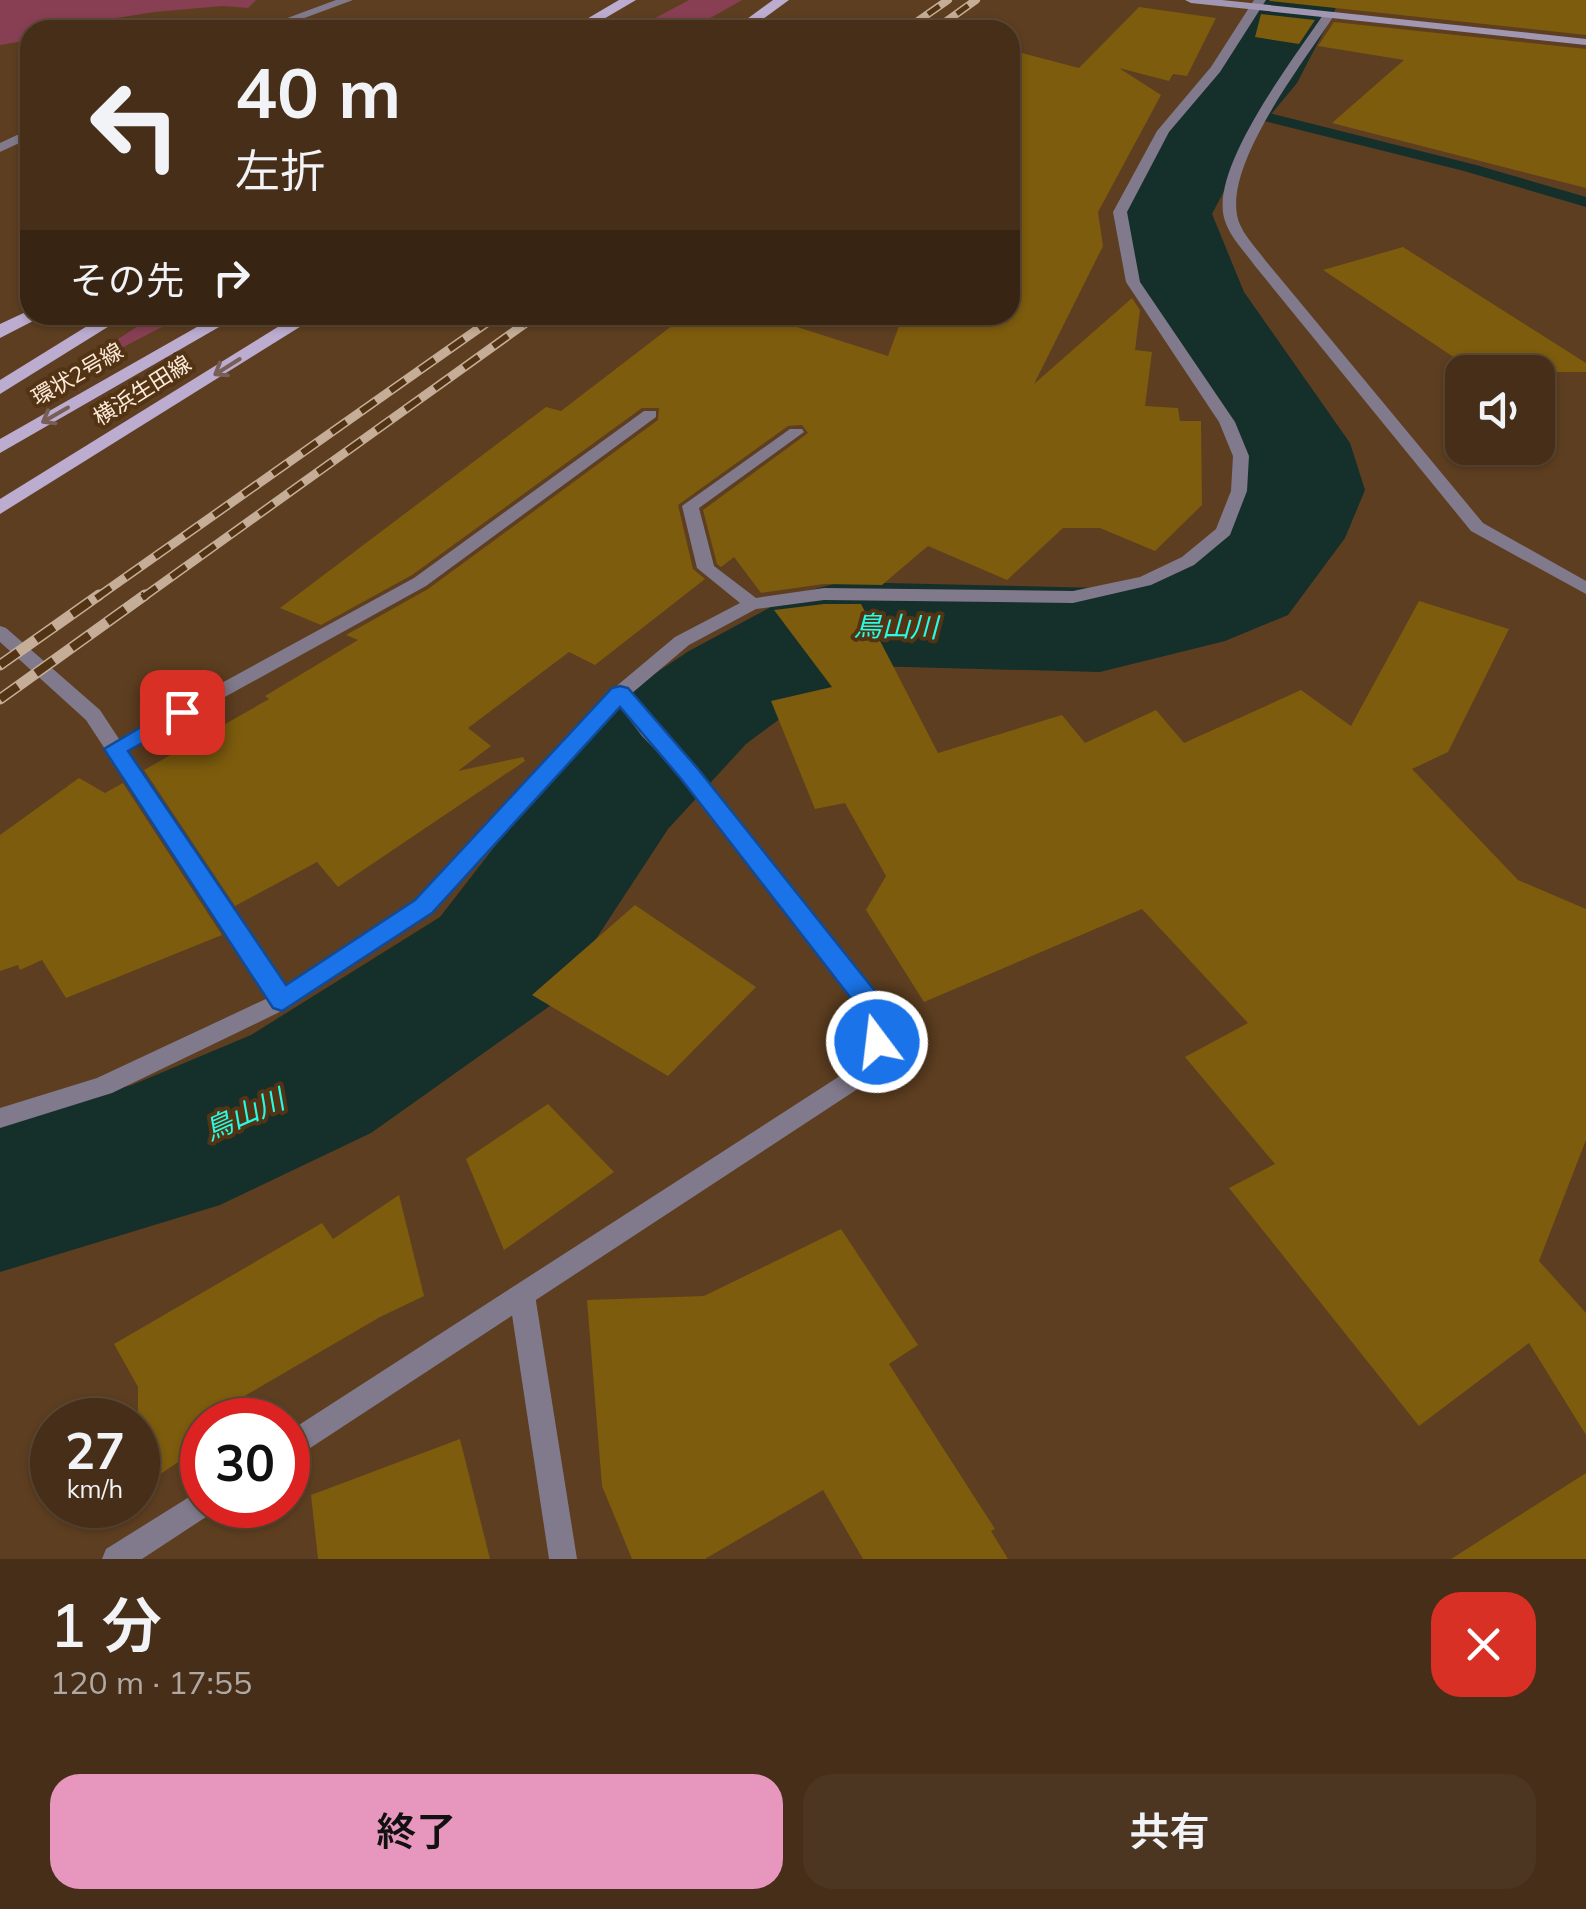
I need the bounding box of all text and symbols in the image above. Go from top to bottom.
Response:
text: 40 m [235,48,401,136]
icon: left [70,60,200,190]
text: 左折 [235,142,325,198]
icon: right [204,250,259,305]
text: その先 [70,256,184,304]
street label: 環状2号線 [26,337,128,411]
street label: 横浜生田線 [88,349,196,431]
map controls [1445,355,1555,465]
button: sound [1445,355,1555,465]
one-way arrow [213,356,242,377]
one-way arrow [41,406,70,426]
water label: 鳥山川 [854,608,941,644]
pin [140,670,225,755]
icon: arrive [155,685,210,740]
position arrow [825,990,929,1094]
water label: 鳥山川 [199,1080,292,1147]
speed limit sign: 30 [180,1398,310,1528]
text: 27 [65,1419,125,1482]
text: km/h [67,1473,123,1504]
text: 1 分 [50,1587,162,1662]
button: close [1431,1592,1536,1697]
text: 120 m · 17:55 [50,1662,252,1702]
button: 終了 [50,1774,783,1889]
button: 共有 [803,1774,1536,1889]

